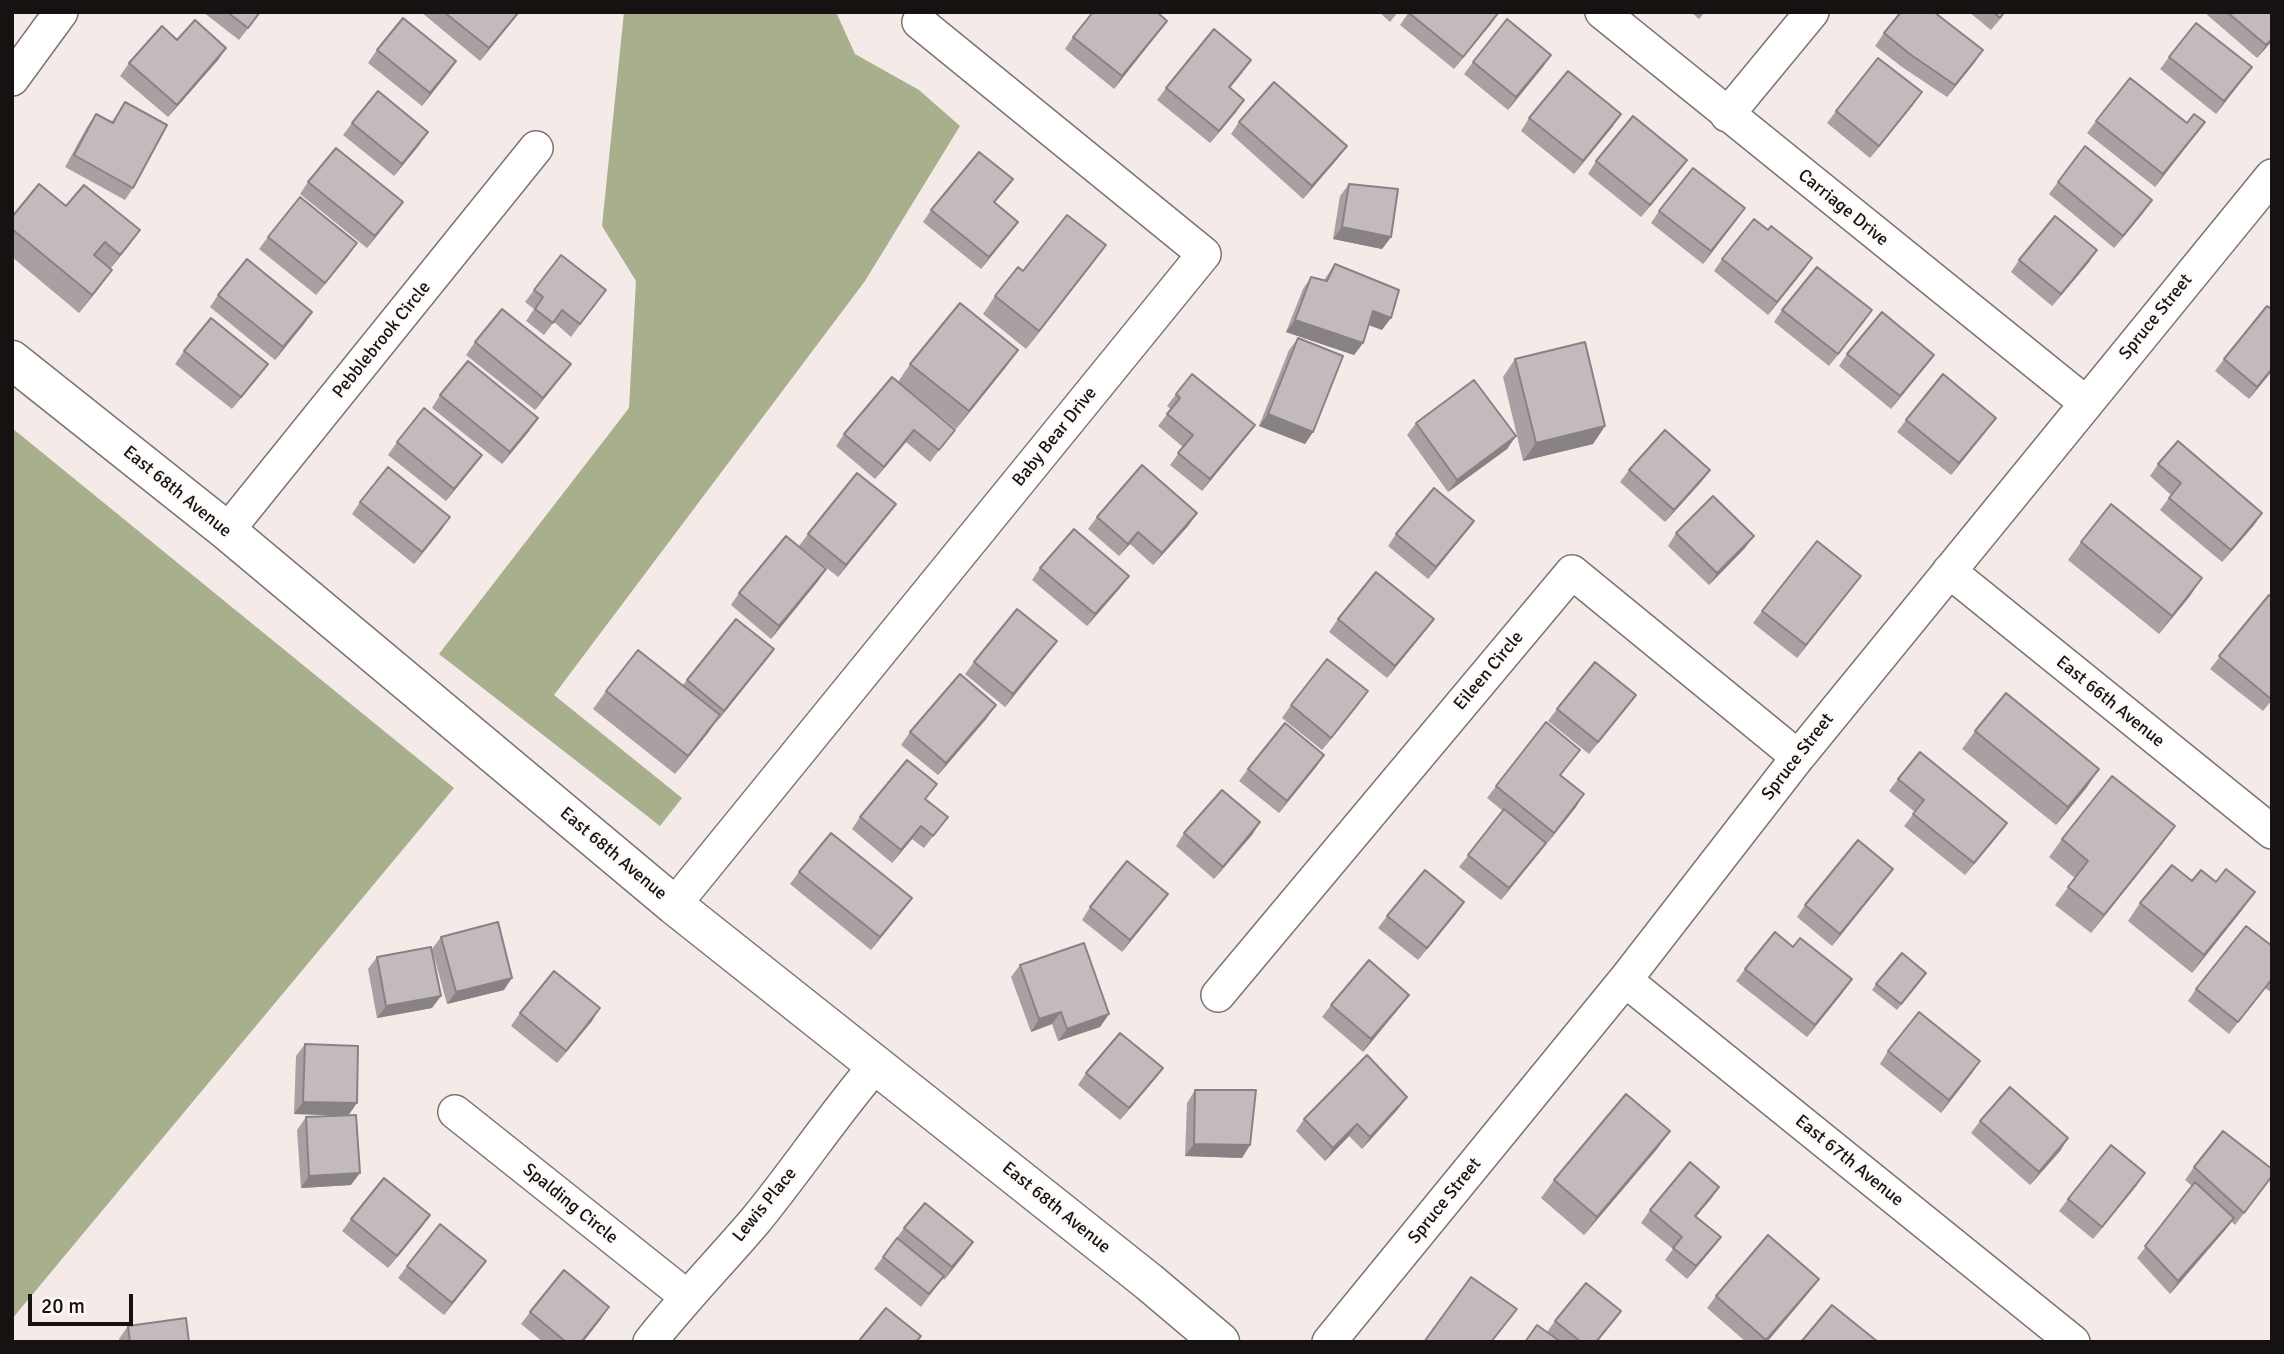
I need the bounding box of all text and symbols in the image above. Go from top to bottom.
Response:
street label: Carriage Drive [1793,165,1893,251]
street label: Spruce Street [2115,270,2197,364]
street label: Pebblebrook Circle [328,277,436,403]
street label: Baby Bear Drive [1008,383,1102,491]
street label: East 68th Avenue [118,442,236,542]
street label: Eileen Circle [1450,627,1528,715]
street label: East 66th Avenue [2051,652,2169,752]
street label: Spruce Street [1757,709,1839,805]
street label: East 68th Avenue [555,803,671,905]
street label: East 67th Avenue [1790,1111,1908,1211]
street label: Spruce Street [1404,1154,1486,1248]
street label: East 68th Avenue [997,1158,1115,1258]
street label: Spalding Circle [518,1159,622,1249]
street label: Lewis Place [728,1163,802,1247]
scale bar [32,1280,136,1324]
text: 20 m [41,1293,85,1319]

